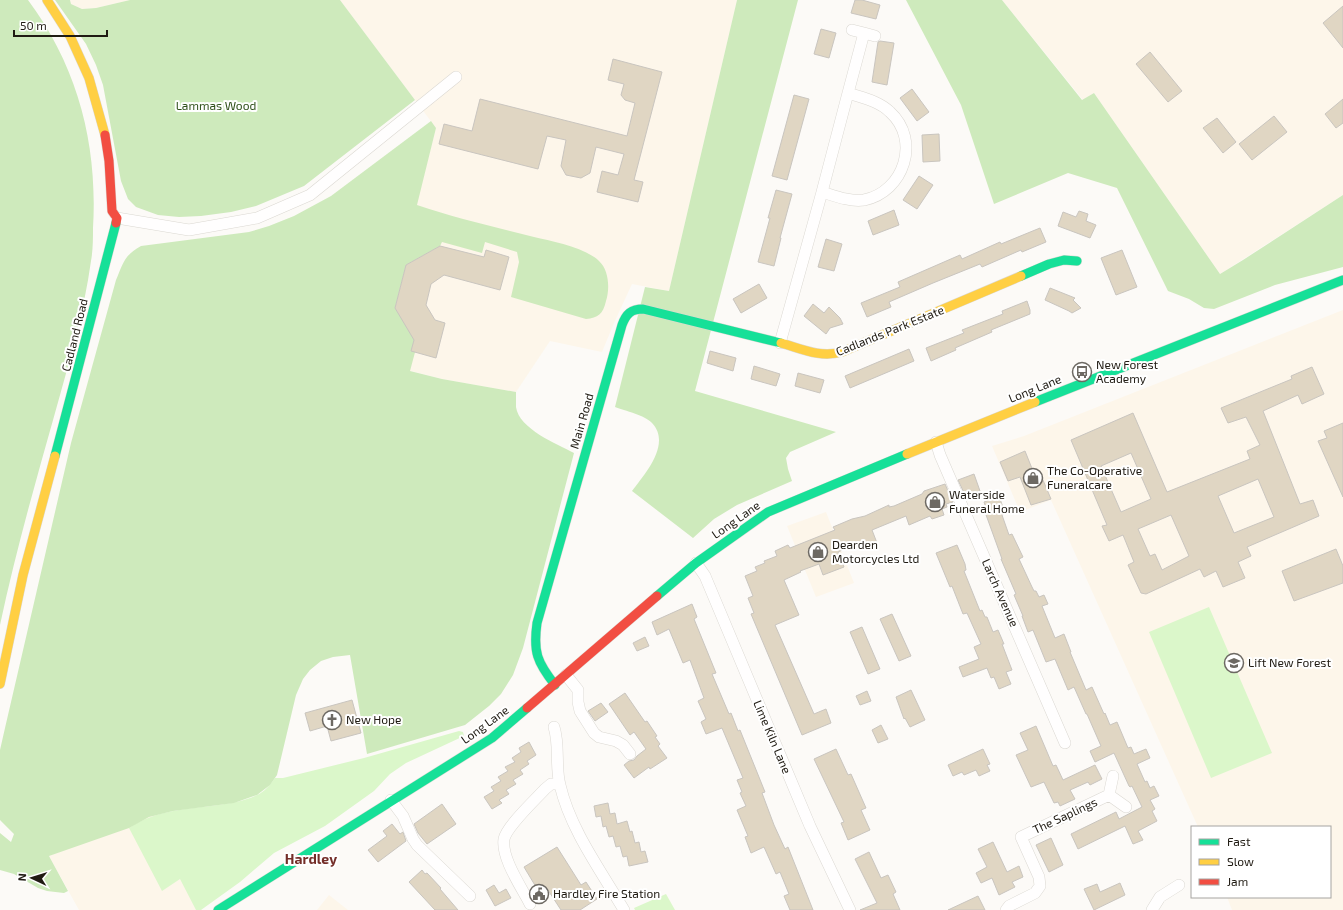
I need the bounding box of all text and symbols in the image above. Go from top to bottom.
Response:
scale bar [14,12,107,38]
text: 50 m [20,18,47,32]
park label: Lammas Wood [176,98,256,112]
street label: Cadland Road [58,297,90,373]
street label: Cadlands Park Estate [834,302,946,358]
place label: New Forest Academy [1096,357,1159,385]
bus stop icon: New Forest Academy [1071,361,1093,383]
street label: Long Lane [1006,371,1063,405]
street label: Main Road [566,391,596,450]
place label: The Co-Operative Funeralcare [1047,463,1142,491]
shop icon: The Co-Operative Funeralcare [1022,467,1044,489]
place label: Waterside Funeral Home [949,487,1025,515]
shop icon: Waterside Funeral Home [924,491,946,513]
street label: Long Lane [709,498,762,541]
place label: Dearden Motorcycles Ltd [832,537,919,565]
shop icon: Dearden Motorcycles Ltd [807,541,829,563]
street label: Larch Avenue [980,556,1022,629]
school or university icon: Lift New Forest [1223,652,1245,674]
place label: Lift New Forest [1248,655,1331,669]
street label: Lime Kiln Lane [751,698,795,775]
street label: Long Lane [458,702,511,746]
church icon: New Hope [321,709,343,731]
place label: New Hope [346,712,401,726]
street label: The Saplings [1030,794,1099,836]
legend [1191,826,1331,898]
text: Fast [1227,834,1251,848]
district label: Hardley [285,850,337,867]
text: Slow [1227,854,1254,868]
north arrow [12,858,52,898]
text: N [15,873,28,882]
text: Jam [1227,874,1248,888]
public building icon: Hardley Fire Station [528,883,550,905]
place label: Hardley Fire Station [553,886,660,900]

